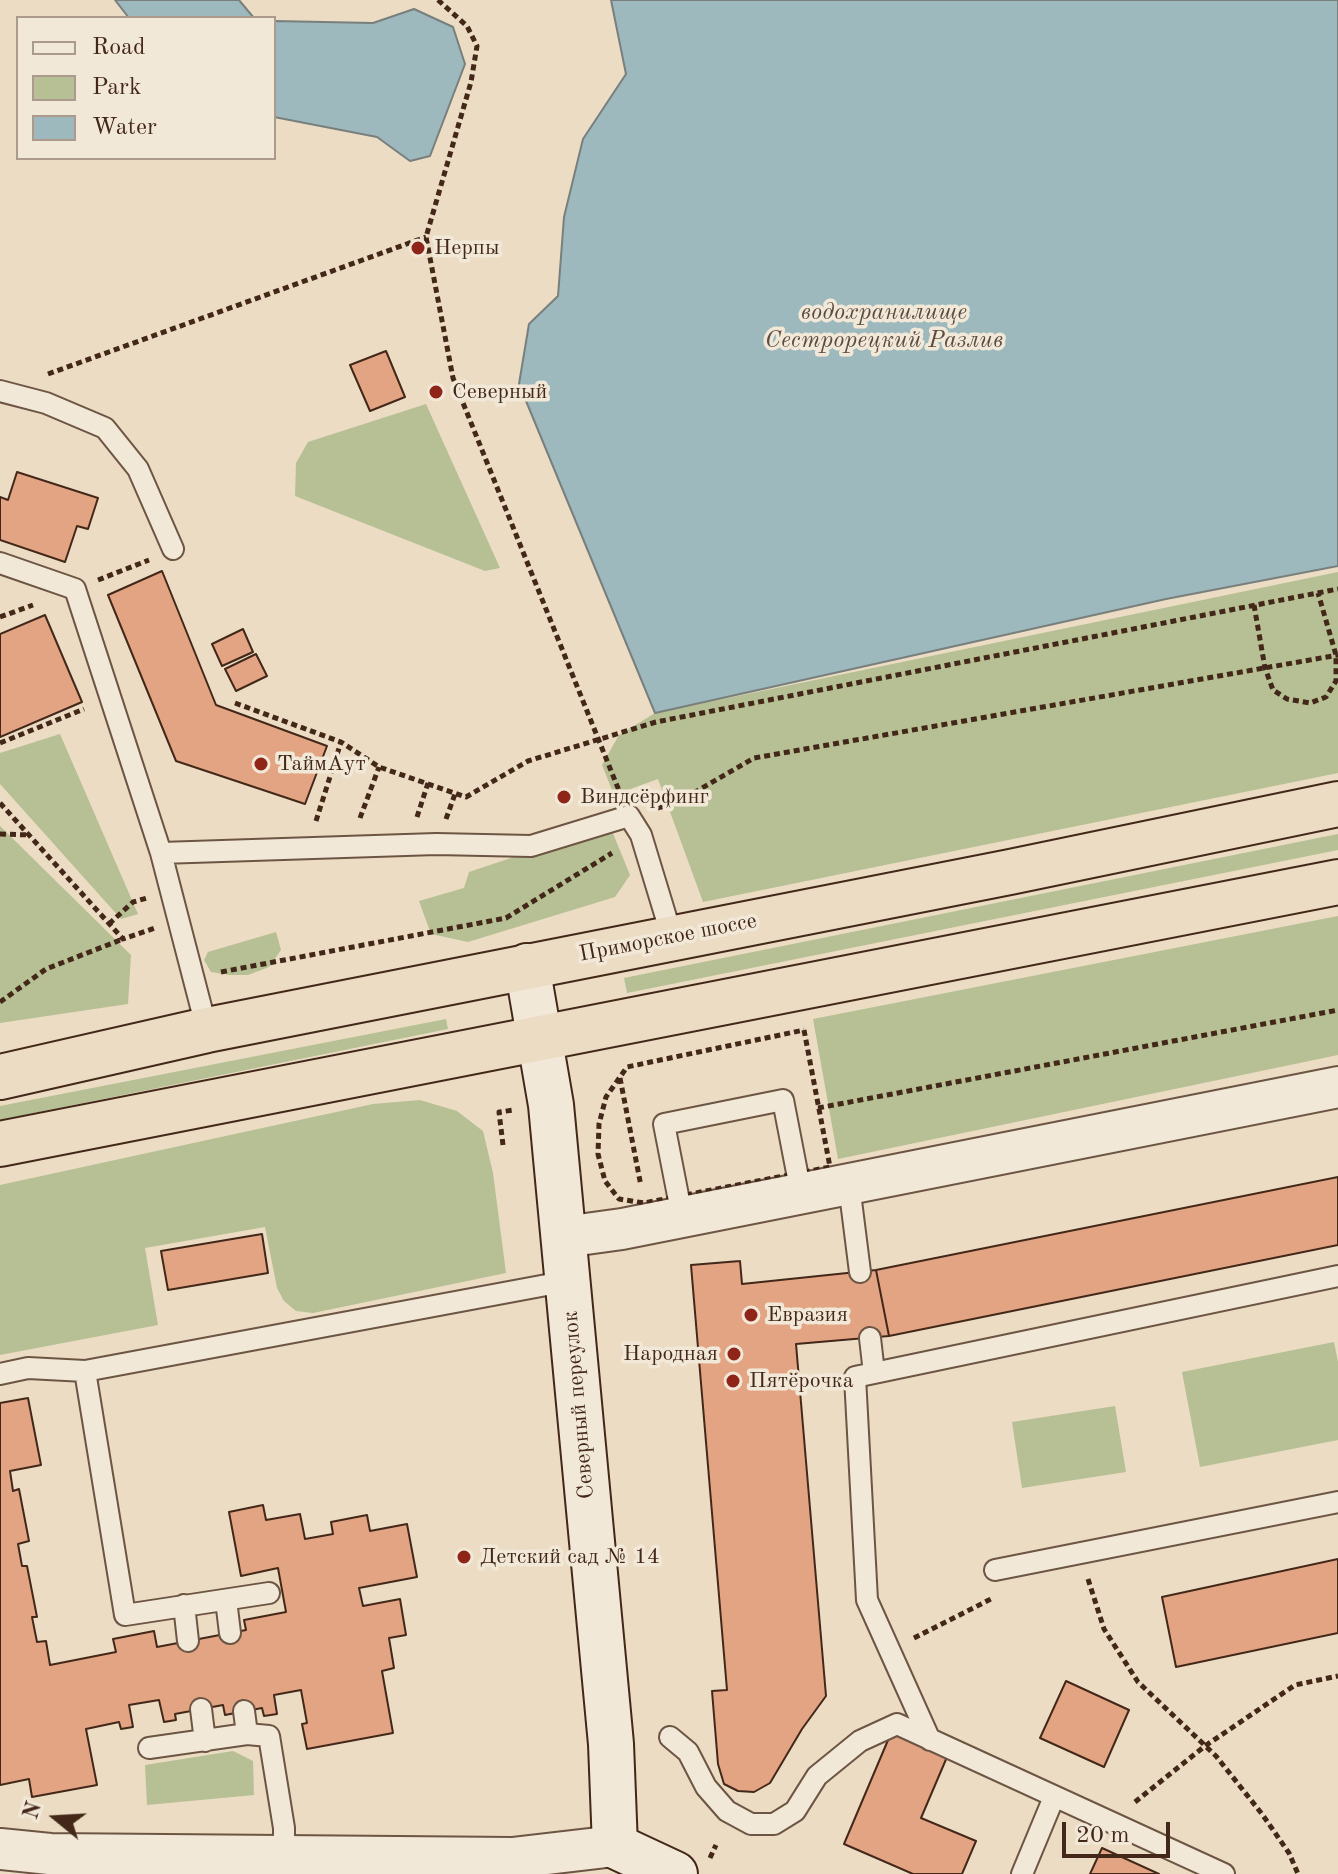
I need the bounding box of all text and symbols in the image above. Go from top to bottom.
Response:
legend [16,16,276,160]
text: Road [92,36,145,60]
text: Park [92,76,141,100]
text: Water [92,116,157,140]
place label: Нерпы [434,235,499,261]
marker: Нерпы [409,239,427,257]
water label: водохранилище Сестрорецкий Разлив [765,299,1003,355]
place label: Северный [452,379,547,405]
marker: Северный [427,383,445,401]
place label: ТаймАут [277,751,366,777]
marker: ТаймАут [252,755,270,773]
place label: Виндсёрфинг [580,784,709,810]
marker: Виндсёрфинг [555,788,573,806]
street label: Приморское шоссе [577,908,759,968]
place label: Евразия [767,1302,848,1328]
marker: Евразия [742,1306,760,1324]
street label: Северный переулок [558,1310,600,1500]
place label: Народная [623,1341,718,1367]
marker: Народная [725,1345,743,1363]
place label: Пятёрочка [749,1368,853,1394]
marker: Пятёрочка [724,1372,742,1390]
place label: Детский сад № 14 [480,1544,660,1570]
marker: Детский сад № 14 [455,1548,473,1566]
north arrow [16,1778,96,1858]
text: N [20,1799,46,1822]
scale bar [1066,1806,1174,1856]
text: 20 m [1076,1824,1130,1848]

